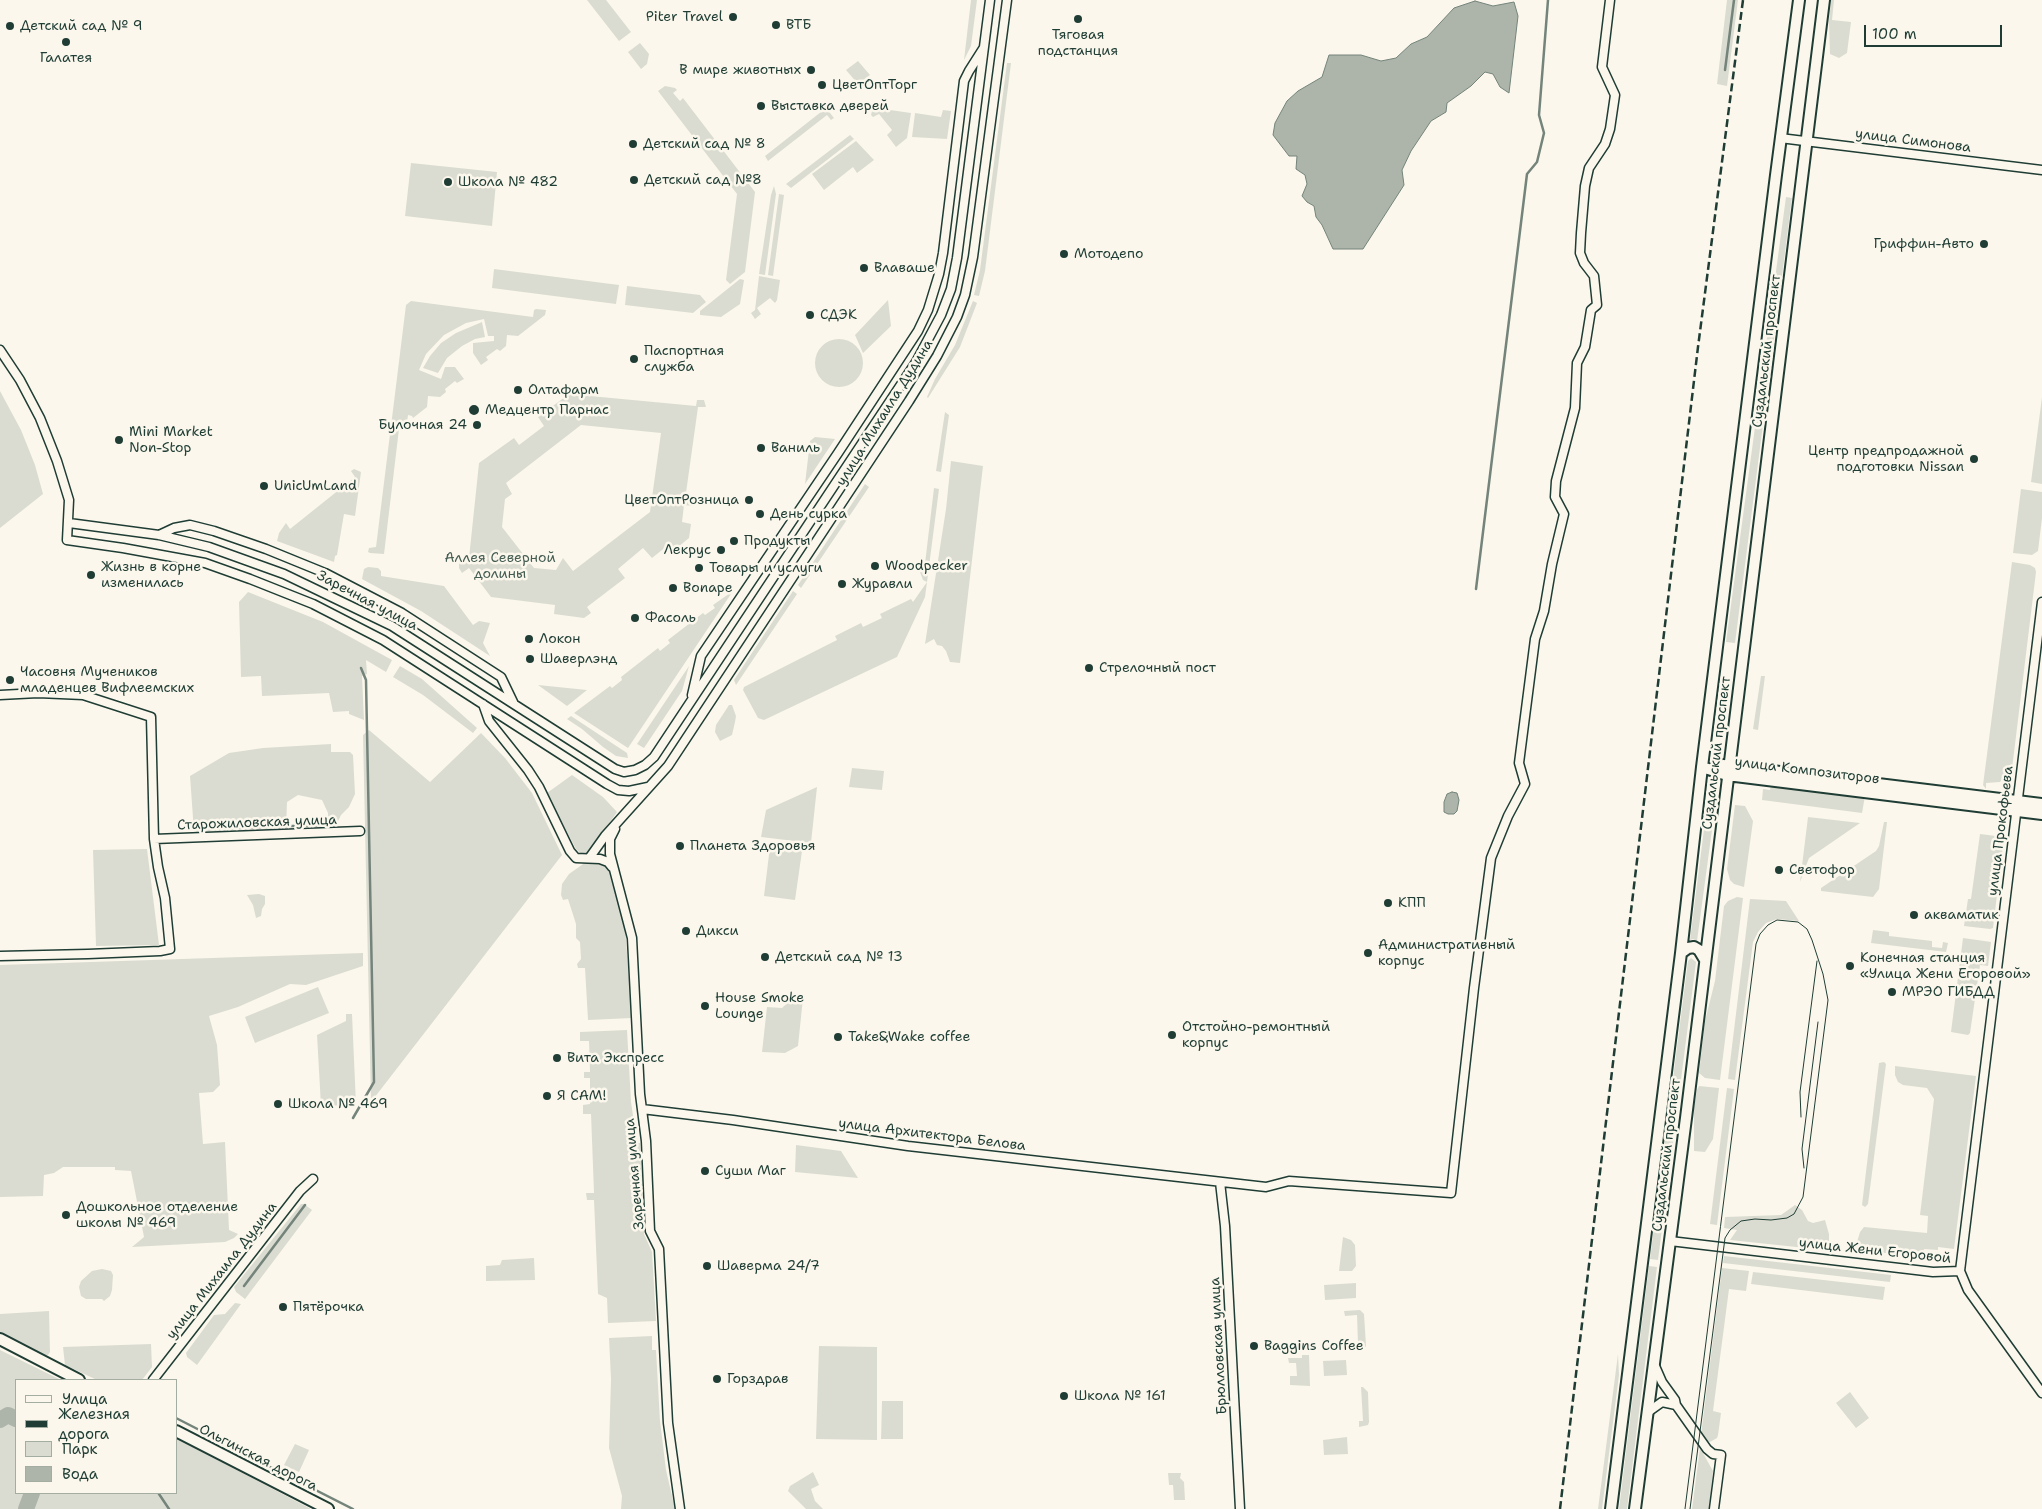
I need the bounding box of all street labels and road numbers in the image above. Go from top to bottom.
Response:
street label: улица Симонова [1854,126,1972,156]
street label: Суздальский проспект [1749,274,1785,428]
street label: улица Михаила Дудина [833,337,937,489]
street label: Заречная улица [314,567,420,635]
street label: Суздальский проспект [1699,676,1735,830]
street label: улица Композиторов [1734,754,1880,788]
street label: улица Прокофьева [1985,765,2017,897]
street label: Старожиловская улица [177,812,337,834]
street label: Суздальский проспект [1649,1078,1685,1232]
street label: улица Архитектора Белова [837,1115,1027,1155]
street label: Заречная улица [622,1118,648,1230]
street label: улица Михаила Дудина [163,1199,281,1343]
street label: улица Жени Егоровой [1798,1235,1952,1267]
street label: Брюлловская улица [1207,1277,1231,1415]
street label: Ольгинская дорога [196,1421,320,1495]

